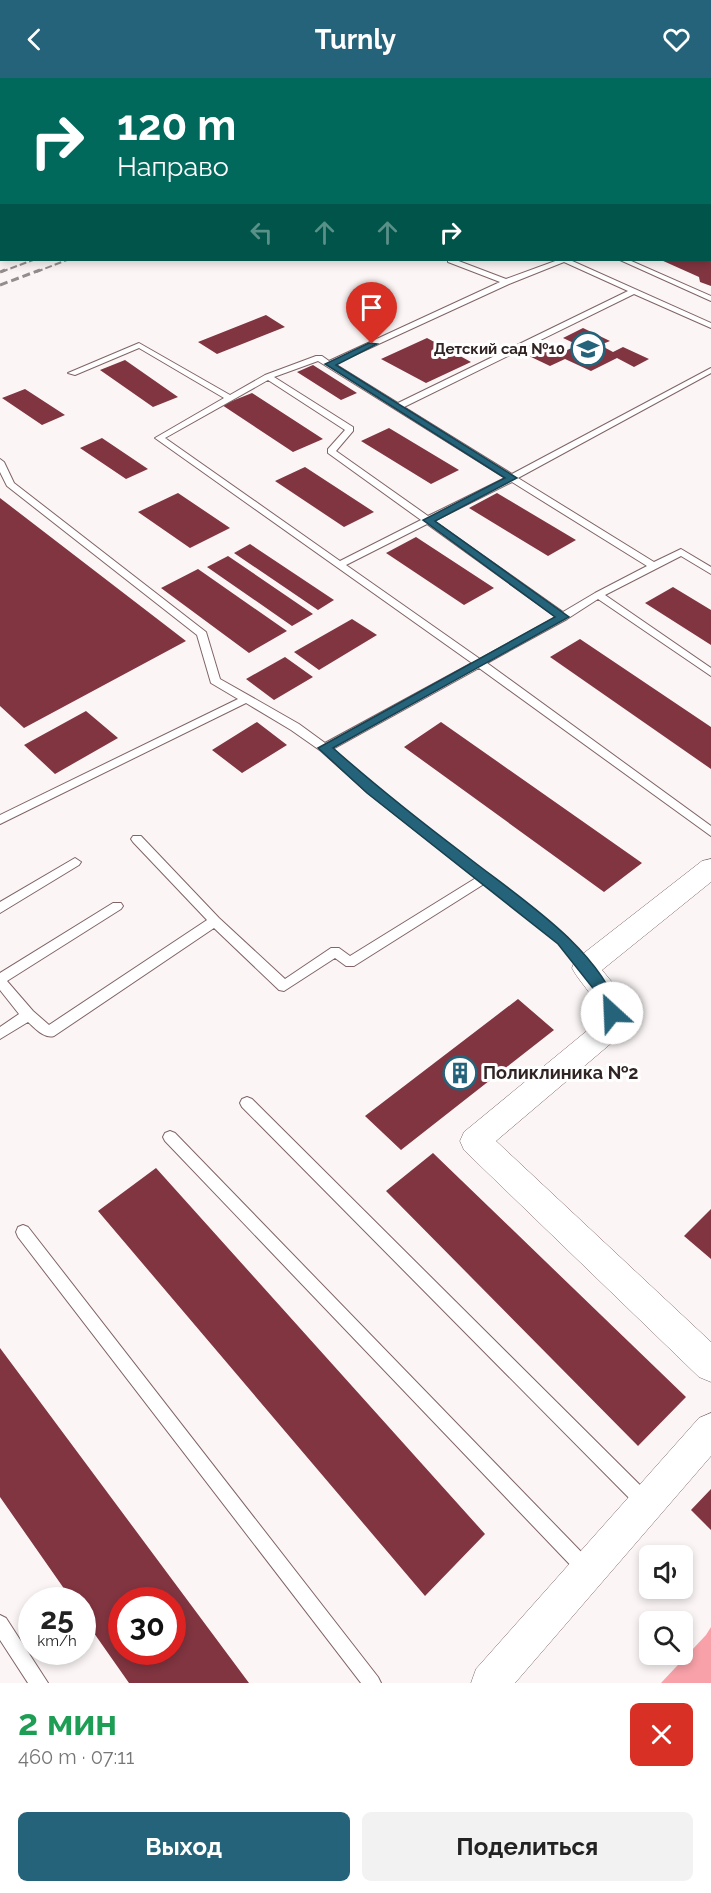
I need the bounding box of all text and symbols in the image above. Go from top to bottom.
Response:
icon: back [18,23,51,56]
icon: heart [660,23,693,56]
text: Turnly [315,24,396,55]
text: 120 m [117,101,236,150]
icon: right [18,102,96,180]
text: Направо [117,151,229,182]
icon: left [245,216,278,249]
icon: ahead [308,216,341,249]
icon: ahead [371,216,404,249]
icon: right [434,216,467,249]
pin [346,282,397,344]
icon: arrive [355,291,388,324]
school or university icon: Детский сад №10 [570,331,606,367]
place label: Детский сад №10 [434,340,565,358]
position arrow [580,981,644,1045]
building icon: Поликлиника №2 [442,1055,478,1091]
place label: Поликлиника №2 [483,1062,638,1083]
map controls [639,1545,693,1665]
button: sound [639,1545,693,1599]
speed limit sign: 30 [108,1587,186,1665]
text: 25 [40,1601,74,1636]
button: search [639,1611,693,1665]
text: km/h [37,1632,77,1650]
text: 2 мин [18,1701,117,1743]
button: close [630,1703,693,1766]
text: 460 m · 07:11 [18,1745,134,1769]
button: Выход [18,1812,350,1881]
button: Поделиться [362,1812,693,1881]

